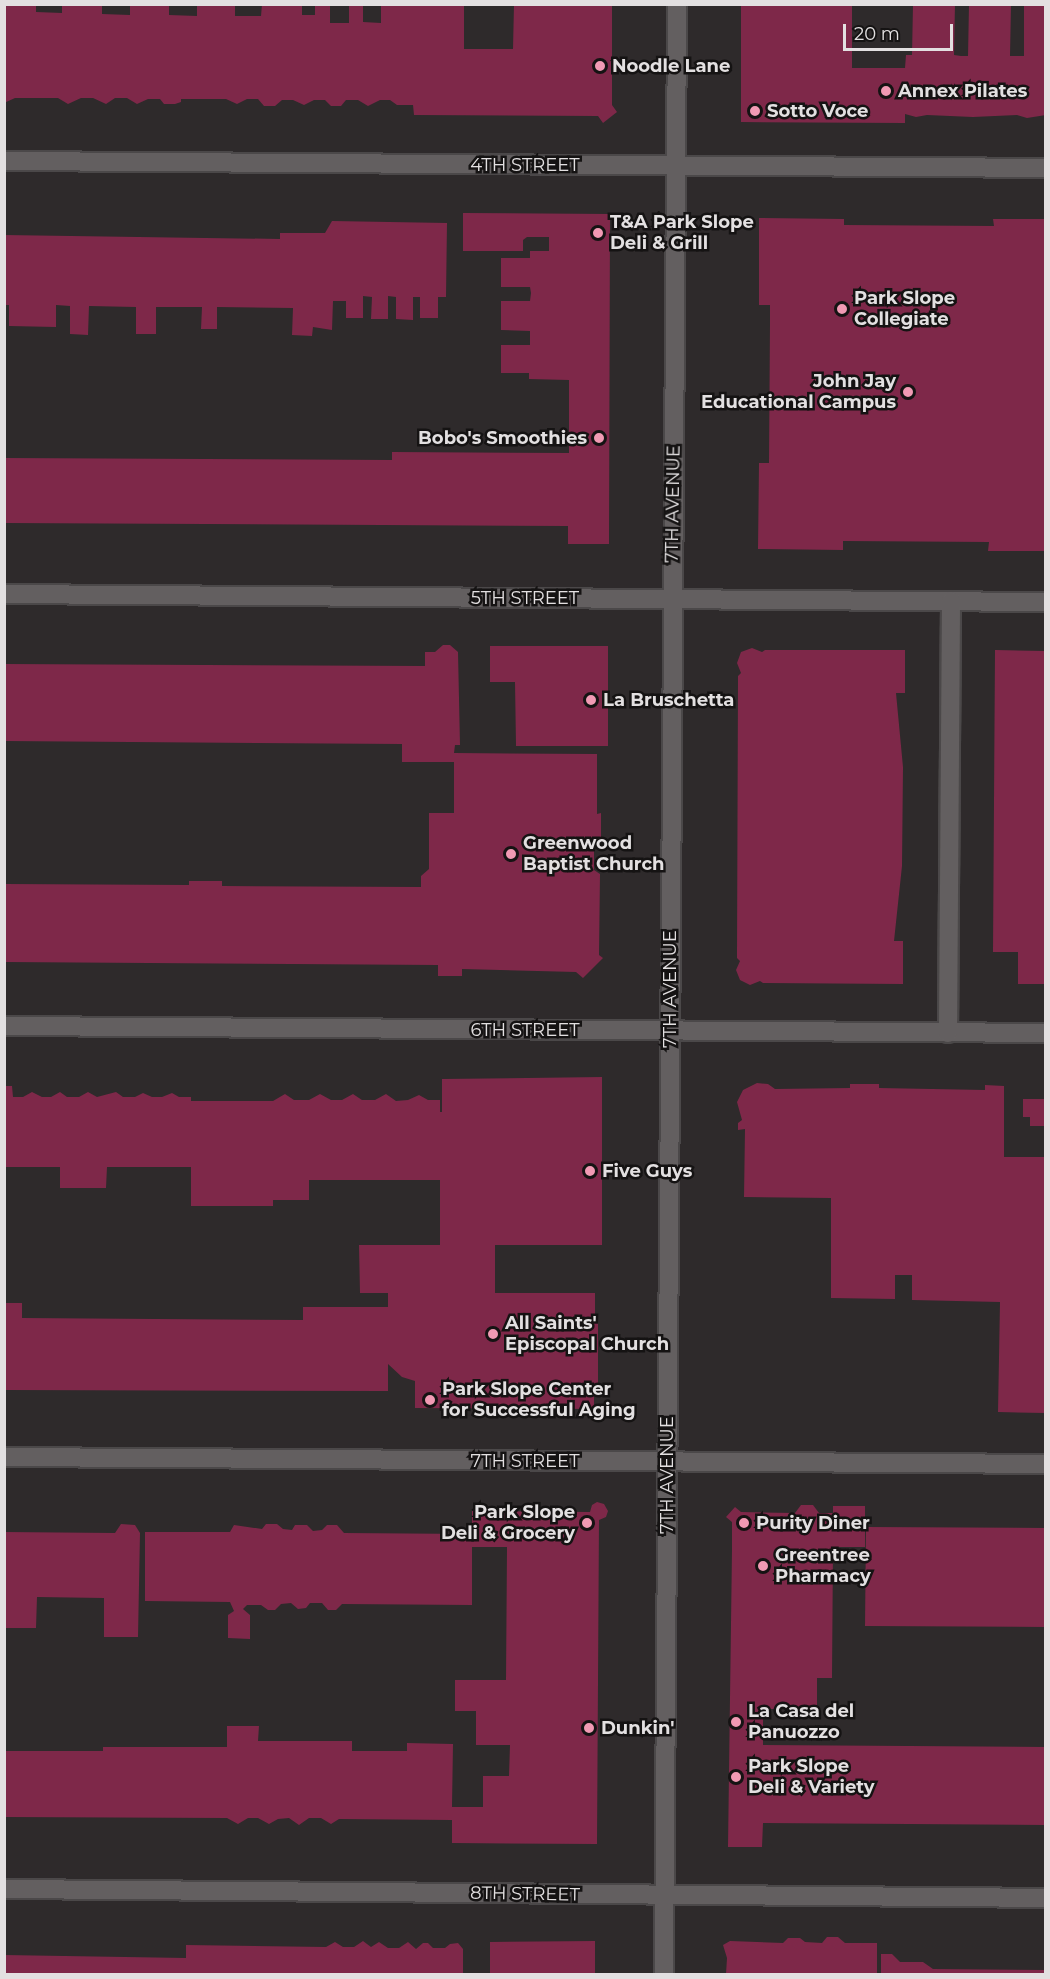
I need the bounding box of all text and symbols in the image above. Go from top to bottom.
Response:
scale bar [846,12,956,50]
text: 20 m [854,23,900,45]
place label: Noodle Lane [612,55,730,77]
marker: Noodle Lane [593,59,607,73]
place label: Annex Pilates [898,80,1027,102]
marker: Annex Pilates [879,84,893,98]
place label: Sotto Voce [767,100,868,122]
marker: Sotto Voce [748,104,762,118]
street label: 4TH STREET [470,154,580,176]
place label: T&A Park Slope Deli & Grill [610,212,754,254]
marker: T&A Park Slope Deli & Grill [591,226,605,240]
place label: Park Slope Collegiate [854,288,955,330]
marker: Park Slope Collegiate [835,302,849,316]
place label: John Jay Educational Campus [701,371,896,413]
marker: John Jay Educational Campus [901,385,915,399]
place label: Bobo's Smoothies [418,427,587,449]
marker: Bobo's Smoothies [592,431,606,445]
street label: 7TH AVENUE [661,445,685,563]
street label: 5TH STREET [471,587,579,609]
place label: La Bruschetta [603,689,734,711]
marker: La Bruschetta [584,693,598,707]
place label: Greenwood Baptist Church [523,833,664,876]
marker: Greenwood Baptist Church [504,847,518,861]
street label: 7TH AVENUE [659,930,681,1048]
street label: 6TH STREET [470,1019,580,1041]
place label: Five Guys [602,1160,692,1182]
marker: Five Guys [583,1164,597,1178]
place label: All Saints' Episcopal Church [505,1313,669,1356]
marker: All Saints' Episcopal Church [486,1327,500,1341]
place label: Park Slope Center for Successful Aging [442,1379,636,1422]
marker: Park Slope Center for Successful Aging [423,1393,437,1407]
street label: 7TH AVENUE [656,1416,678,1534]
street label: 7TH STREET [471,1450,579,1472]
place label: Park Slope Deli & Grocery [441,1502,575,1544]
place label: Purity Diner [756,1512,870,1534]
marker: Park Slope Deli & Grocery [580,1516,594,1530]
marker: Purity Diner [737,1516,751,1530]
place label: Greentree Pharmacy [775,1545,871,1588]
marker: Greentree Pharmacy [756,1559,770,1573]
place label: La Casa del Panuozzo [748,1701,854,1744]
marker: La Casa del Panuozzo [729,1715,743,1729]
place label: Dunkin' [601,1717,674,1739]
marker: Dunkin' [582,1721,596,1735]
place label: Park Slope Deli & Variety [748,1756,875,1798]
marker: Park Slope Deli & Variety [729,1770,743,1784]
street label: 8TH STREET [470,1882,580,1906]

